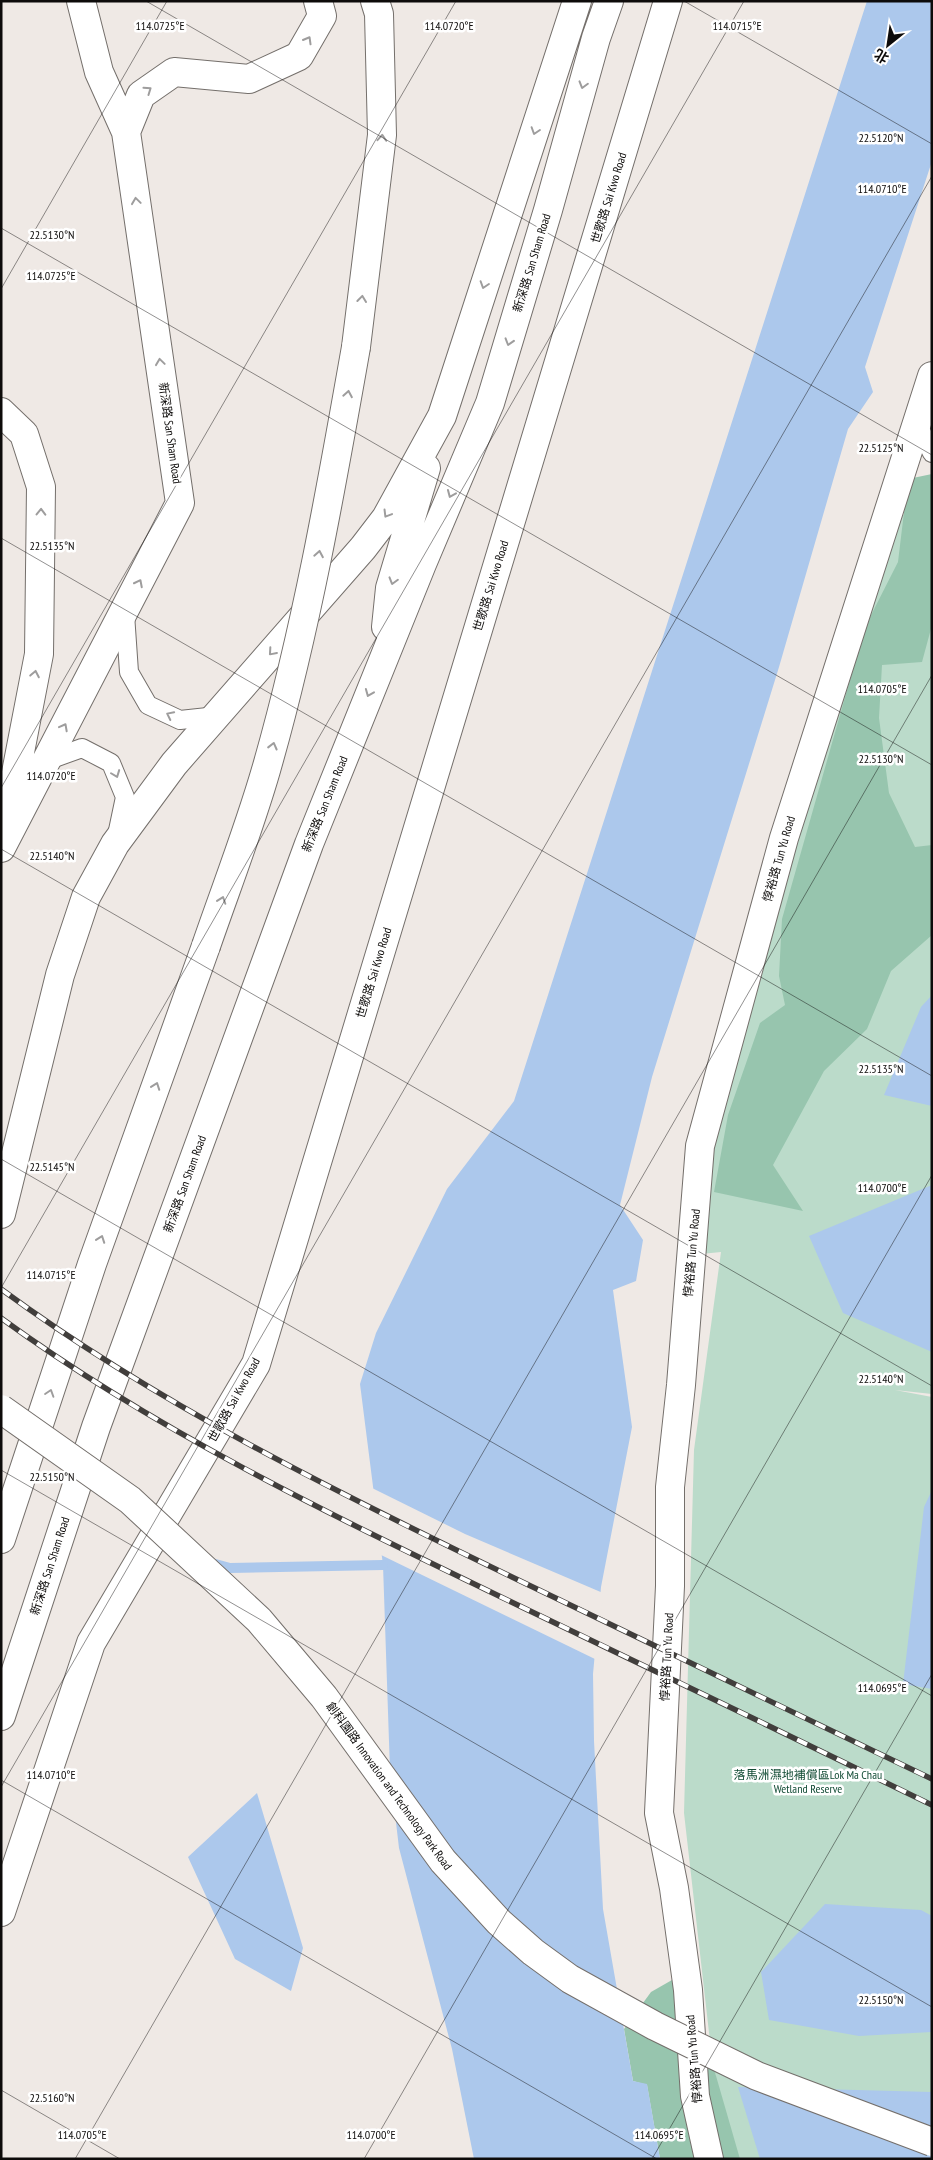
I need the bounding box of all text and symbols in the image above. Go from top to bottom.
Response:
text: 114.0725°E [135,18,185,33]
text: 114.0720°E [424,18,474,33]
text: 114.0715°E [712,18,762,33]
north arrow [863,20,913,70]
one-way arrow [302,36,312,45]
text: 北 [871,45,892,68]
one-way arrow [578,81,589,90]
one-way arrow [142,87,152,96]
one-way arrow [531,126,541,134]
text: 22.5120°N [858,130,904,145]
one-way arrow [376,133,387,141]
street label: 世歌路 Sai Kwo Road [588,151,629,245]
text: 114.0710°E [857,181,907,196]
one-way arrow [132,196,142,205]
street label: 新深路 San Sham Road [509,212,554,314]
text: 22.5130°N [29,227,75,242]
text: 114.0725°E [26,268,76,283]
one-way arrow [480,281,490,289]
one-way arrow [356,295,367,303]
one-way arrow [504,337,514,346]
one-way arrow [155,357,165,366]
street label: 新深路 San Sham Road [156,381,185,485]
one-way arrow [342,389,352,398]
text: 22.5125°N [858,440,904,455]
one-way arrow [447,489,458,498]
one-way arrow [36,508,46,516]
one-way arrow [384,509,394,518]
text: 22.5135°N [29,538,75,553]
street label: 世歌路 Sai Kwo Road [470,539,511,633]
one-way arrow [313,549,324,558]
one-way arrow [388,576,398,584]
one-way arrow [133,579,143,588]
one-way arrow [269,647,278,656]
one-way arrow [29,670,40,679]
text: 114.0705°E [857,681,907,696]
one-way arrow [365,688,375,696]
one-way arrow [166,712,175,722]
one-way arrow [58,723,68,732]
one-way arrow [267,741,278,750]
text: 22.5130°N [858,751,904,766]
street label: 新深路 San Sham Road [298,754,351,854]
text: 114.0720°E [26,768,76,783]
one-way arrow [110,769,120,778]
street label: 惇裕路 Tun Yu Road [759,814,798,904]
text: 22.5140°N [29,848,75,863]
one-way arrow [216,896,226,905]
street label: 世歌路 Sai Kwo Road [353,926,394,1020]
text: 22.5135°N [858,1061,904,1076]
one-way arrow [150,1082,160,1090]
street label: 新深路 San Sham Road [160,1133,209,1234]
text: 22.5145°N [29,1159,75,1174]
text: 114.0700°E [857,1180,907,1195]
street label: 惇裕路 Tun Yu Road [680,1208,703,1298]
one-way arrow [95,1235,105,1243]
text: 114.0715°E [26,1267,76,1282]
street label: 世歌路 Sai Kwo Road [204,1355,263,1445]
text: 22.5140°N [858,1371,904,1386]
one-way arrow [44,1389,54,1397]
text: 22.5150°N [29,1469,75,1484]
street label: 新深路 San Sham Road [27,1515,72,1617]
street label: 惇裕路 Tun Yu Road [657,1612,676,1702]
text: 114.0695°E [857,1680,907,1695]
street label: 創科園路 Innovation and Technology Park Road [323,1699,455,1873]
text: 114.0710°E [26,1767,76,1782]
park label: 落馬洲濕地補償區Lok Ma Chau Wetland Reserve [734,1767,882,1796]
text: 22.5150°N [858,1992,904,2007]
street label: 惇裕路 Tun Yu Road [682,2014,705,2104]
text: 22.5160°N [29,2090,75,2105]
text: 114.0705°E [57,2127,107,2142]
text: 114.0700°E [346,2127,396,2142]
text: 114.0695°E [634,2127,684,2142]

